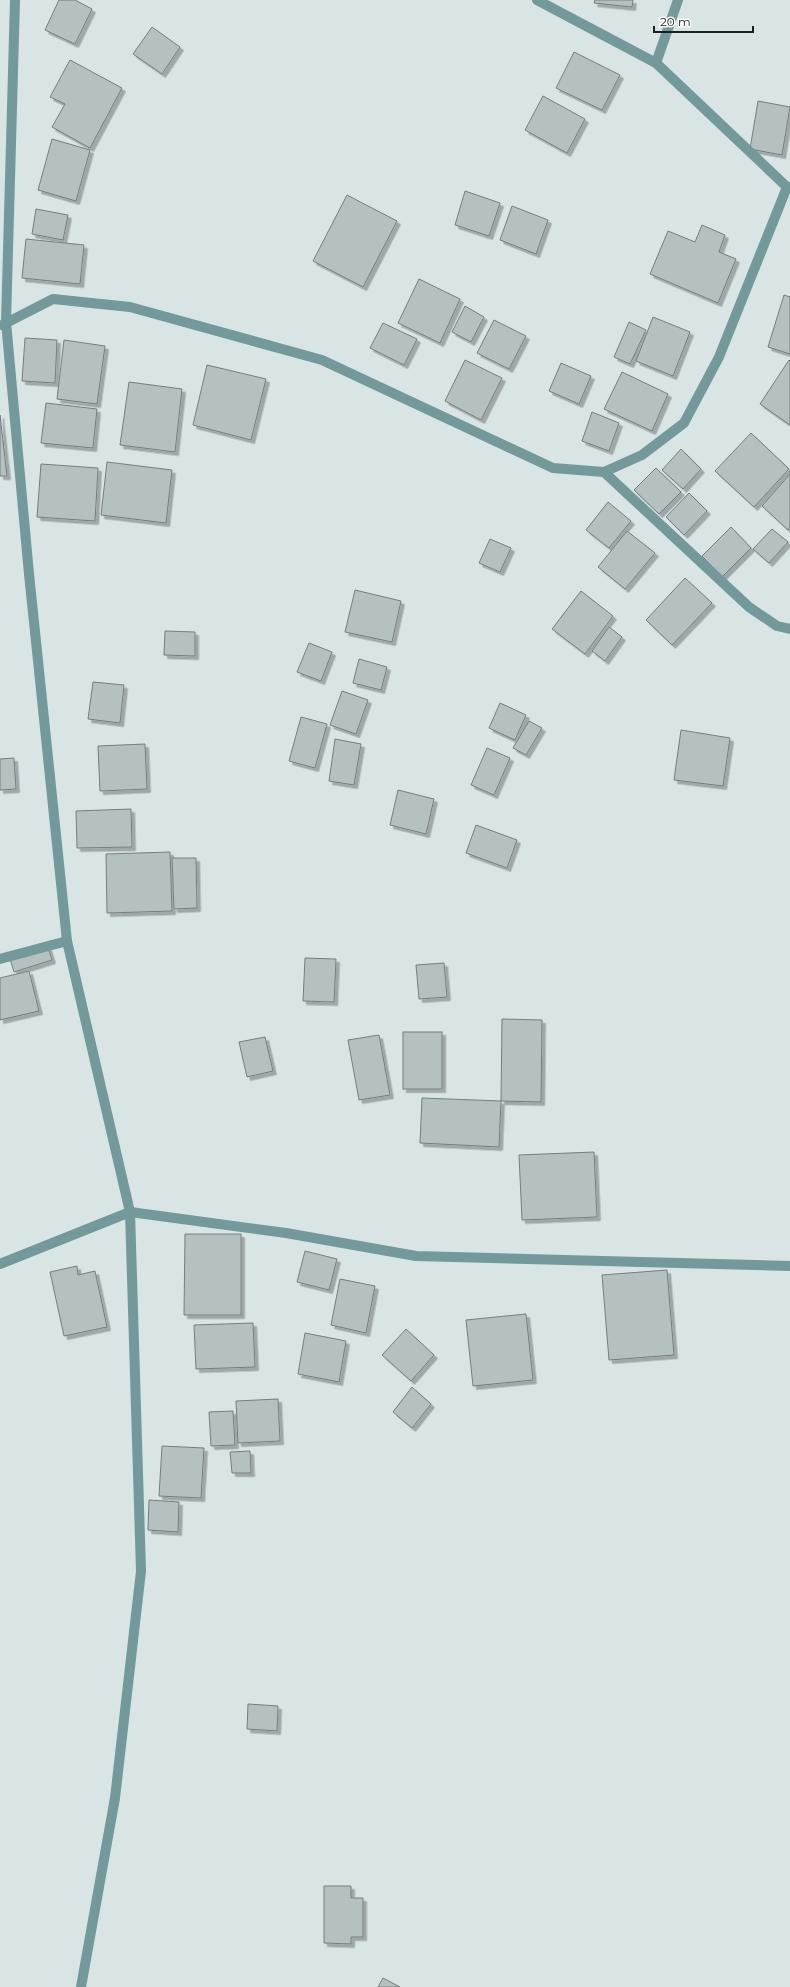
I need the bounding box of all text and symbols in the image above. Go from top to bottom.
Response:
scale bar [654,8,753,34]
text: 20 m [660,14,691,29]

